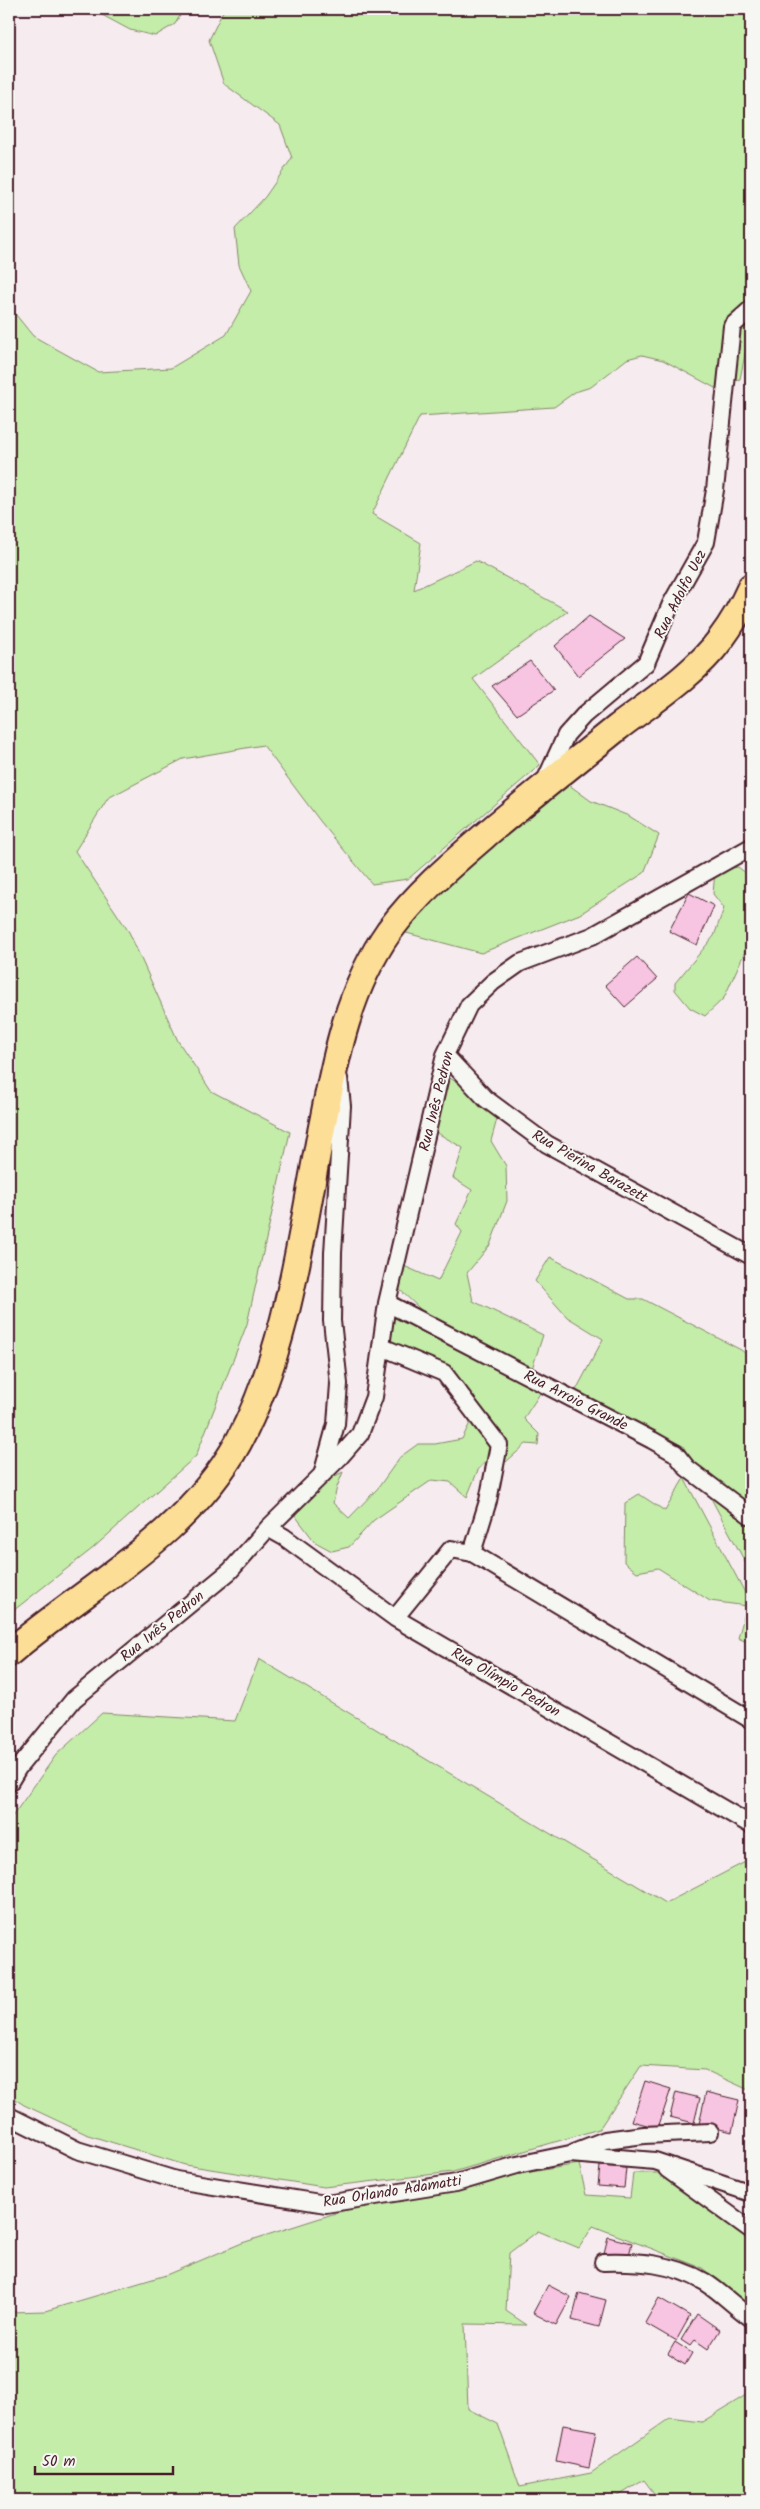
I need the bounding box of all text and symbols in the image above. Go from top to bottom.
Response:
street label: Rua Adolfo Uez [648,545,714,643]
street label: Rua Inês Pedron [413,1048,461,1154]
street label: Rua Pierina Barazett [527,1124,652,1210]
street label: Rua Arroio Grande [519,1364,632,1438]
street label: Rua Inês Pedron [115,1585,210,1668]
street label: Rua Olímpio Pedron [446,1642,565,1724]
street label: Rua Orlando Adamatti [321,2169,465,2215]
scale bar [35,2444,172,2476]
text: 50 m [42,2450,76,2474]

